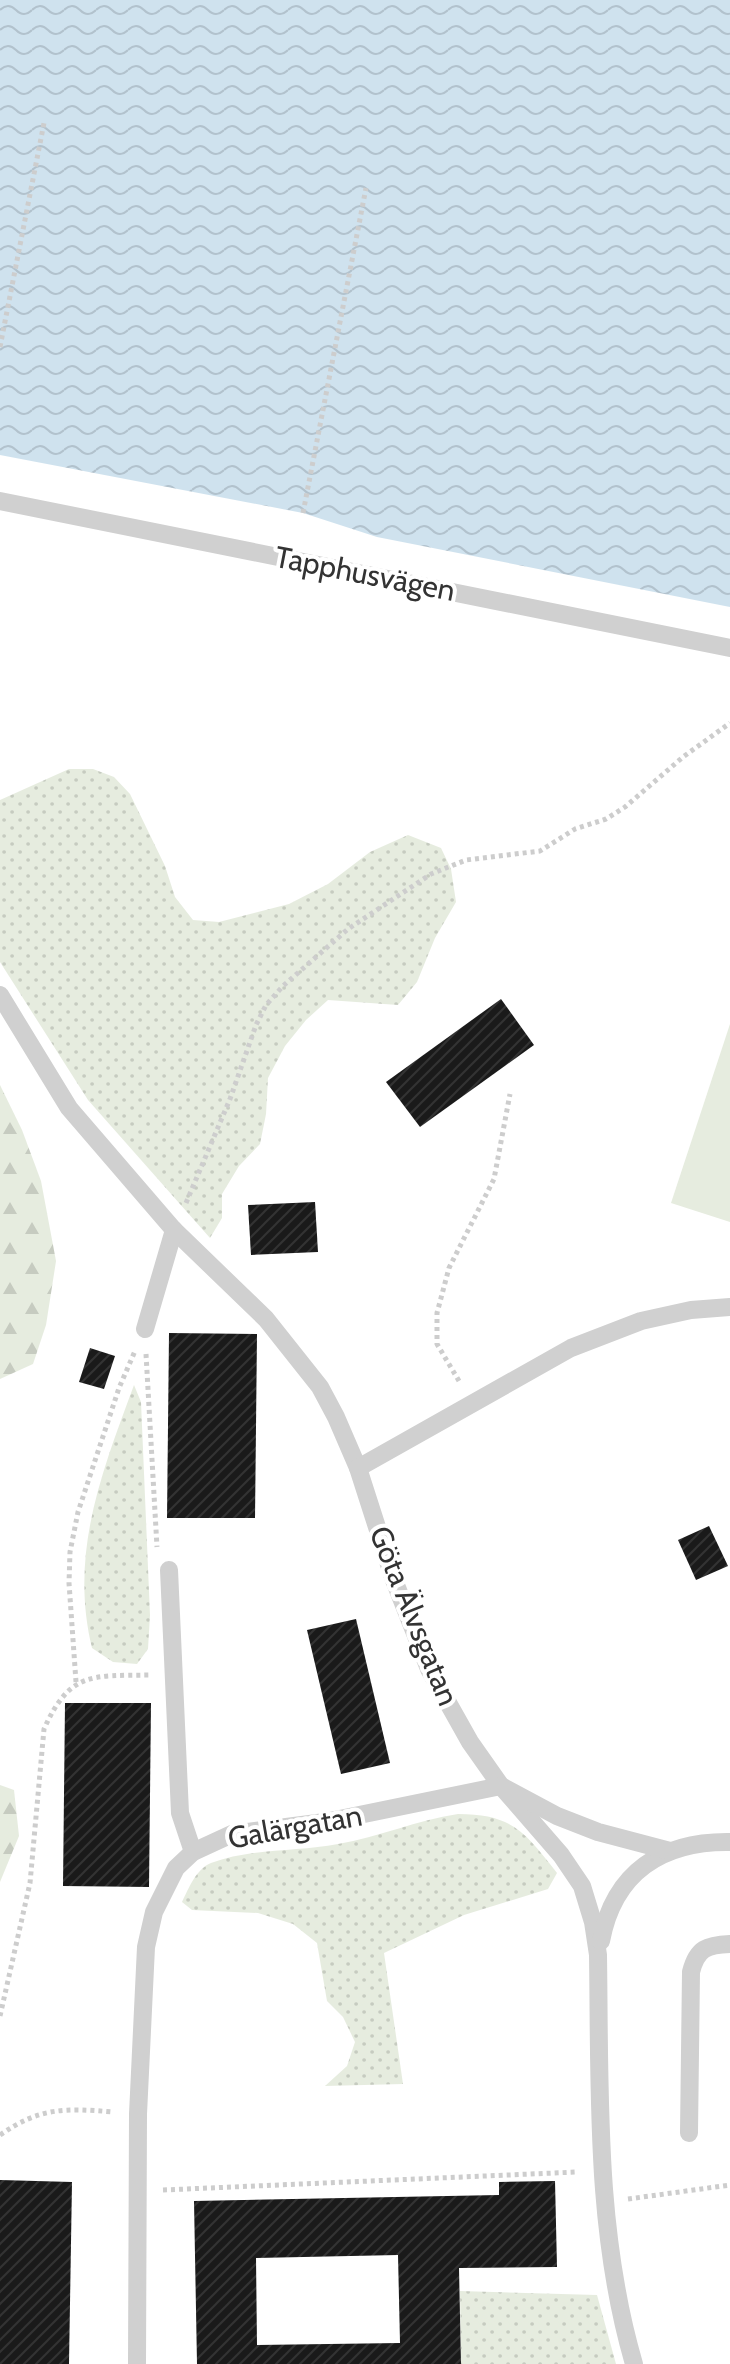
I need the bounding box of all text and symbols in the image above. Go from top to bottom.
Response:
street label: Tapphusvägen [272,538,458,609]
street label: Göta Älvsgatan [362,1521,467,1711]
street label: Galärgatan [225,1797,365,1857]

